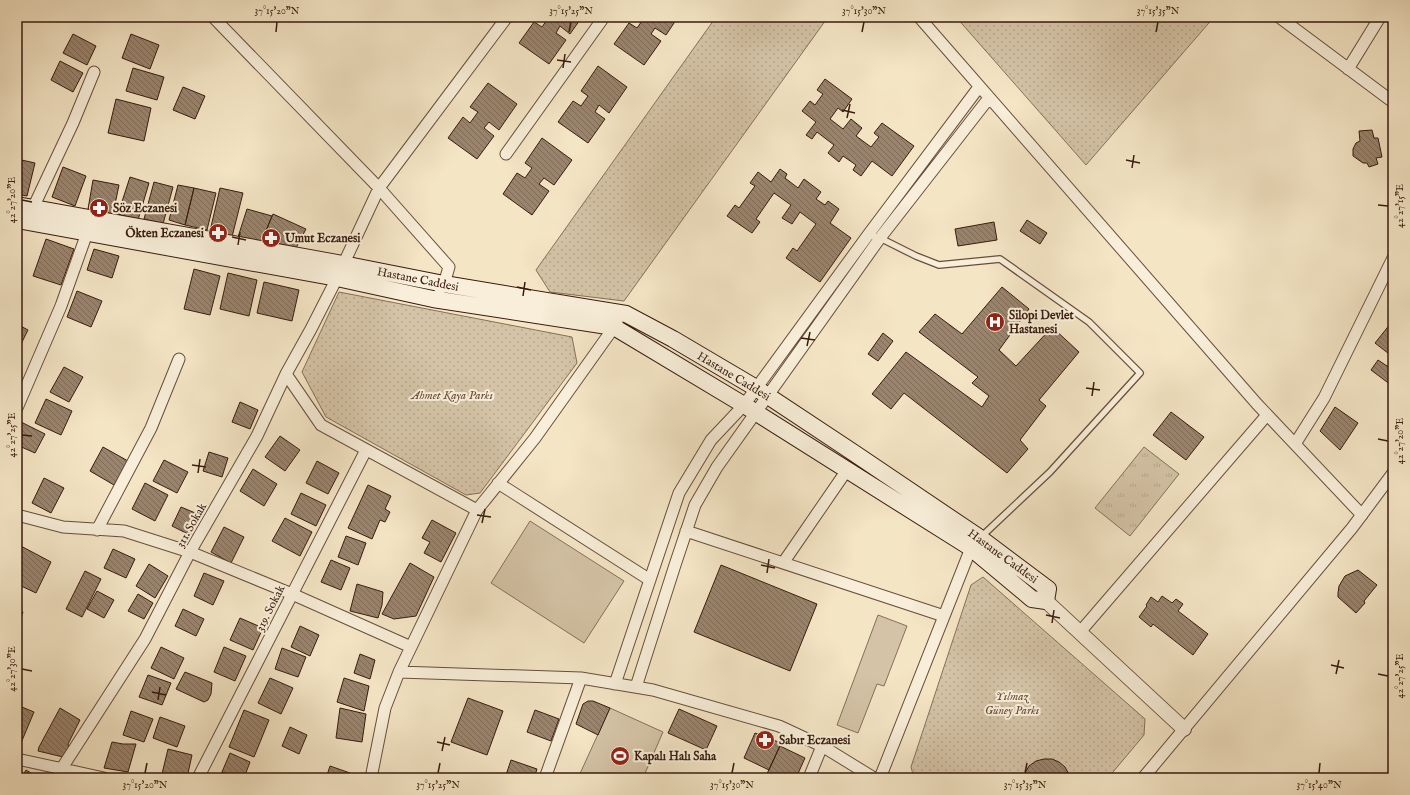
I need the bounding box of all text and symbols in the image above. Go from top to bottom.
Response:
text: 37°15'20"N [255,5,300,18]
text: 37°15'25"N [549,5,593,18]
text: 37°15'30"N [842,5,886,18]
text: 37°15'35"N [1137,5,1180,18]
text: 42°27'20"E [6,177,19,223]
text: 42°27'15"E [1394,184,1407,228]
pharmacy icon: Söz Eczanesi [88,197,110,219]
place label: Söz Eczanesi [113,201,178,216]
pharmacy icon: Ökten Eczanesi [207,222,229,244]
place label: Ökten Eczanesi [126,225,205,241]
pharmacy icon: Umut Eczanesi [260,227,282,249]
place label: Umut Eczanesi [284,231,361,246]
street label: Hastane Caddesi [376,264,460,295]
place label: Silopi Devlet Hastanesi [1009,308,1074,337]
hospital icon: Silopi Devlet Hastanesi [984,311,1006,333]
street label: Hastane Caddesi [694,349,773,404]
park label: Ahmet Kaya Parkı [409,388,493,403]
text: 42°27'25"E [6,412,19,457]
text: 42°27'20"E [1394,418,1407,464]
street label: 311. Sokak [173,500,211,550]
street label: Hastane Caddesi [965,526,1041,587]
street label: 319. Sokak [252,582,289,634]
text: 42°27'30"E [6,646,19,692]
text: 42°27'25"E [1394,653,1407,698]
park label: Yılmaz Güney Parkı [985,689,1039,718]
pharmacy icon: Sabır Eczanesi [754,729,776,751]
place label: Sabır Eczanesi [779,733,851,748]
sports icon: Kapalı Halı Saha [609,745,631,767]
place label: Kapalı Halı Saha [634,749,717,765]
text: 37°15'20"N [123,779,168,792]
text: 37°15'25"N [416,779,460,792]
text: 37°15'30"N [710,779,754,792]
text: 37°15'35"N [1004,779,1047,792]
text: 37°15'40"N [1296,779,1342,792]

